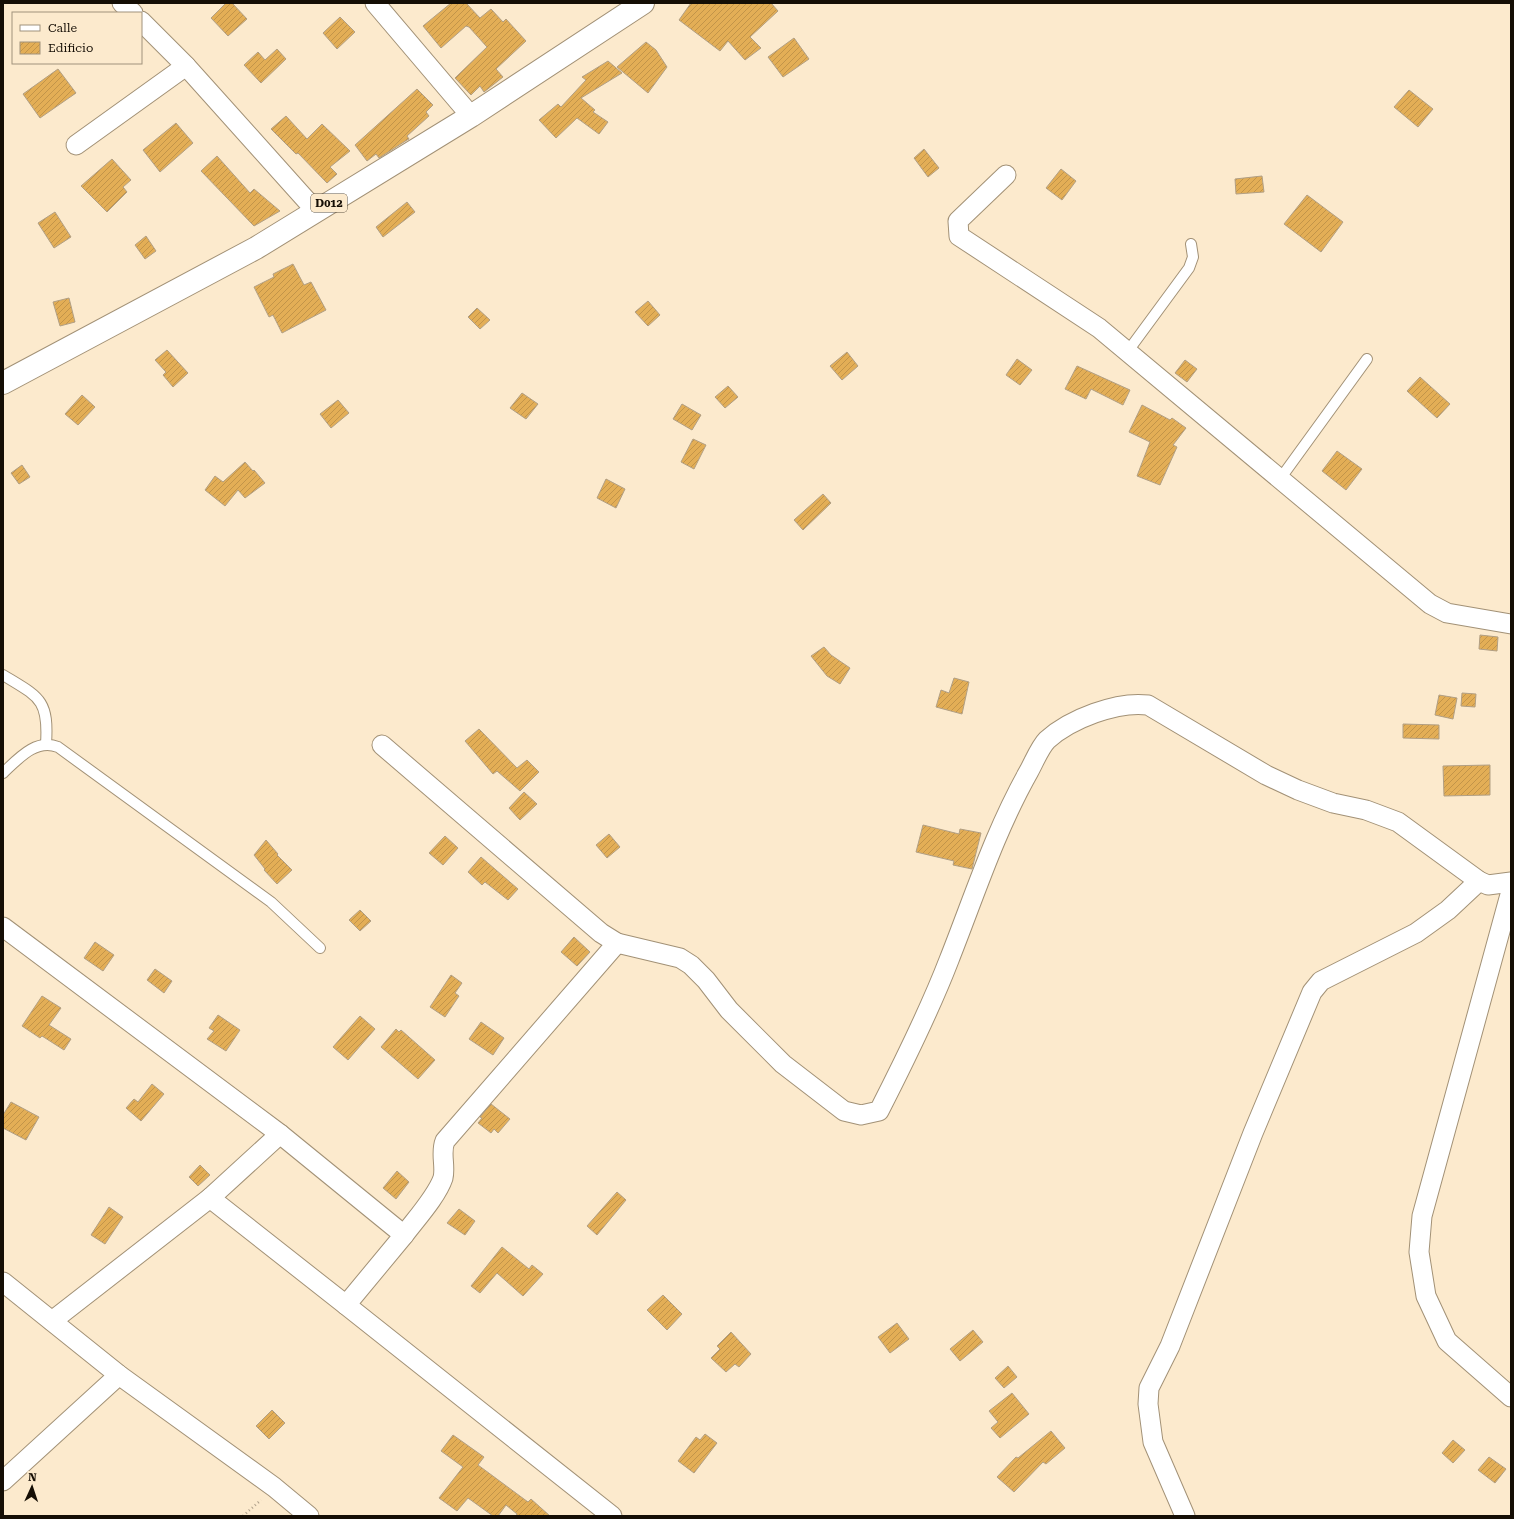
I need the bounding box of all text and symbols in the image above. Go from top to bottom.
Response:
legend [12,12,142,64]
text: Calle [48,21,78,35]
text: Edificio [48,41,93,55]
road number: D012 [311,194,347,212]
north arrow [12,1467,52,1507]
text: N [28,1471,38,1484]

